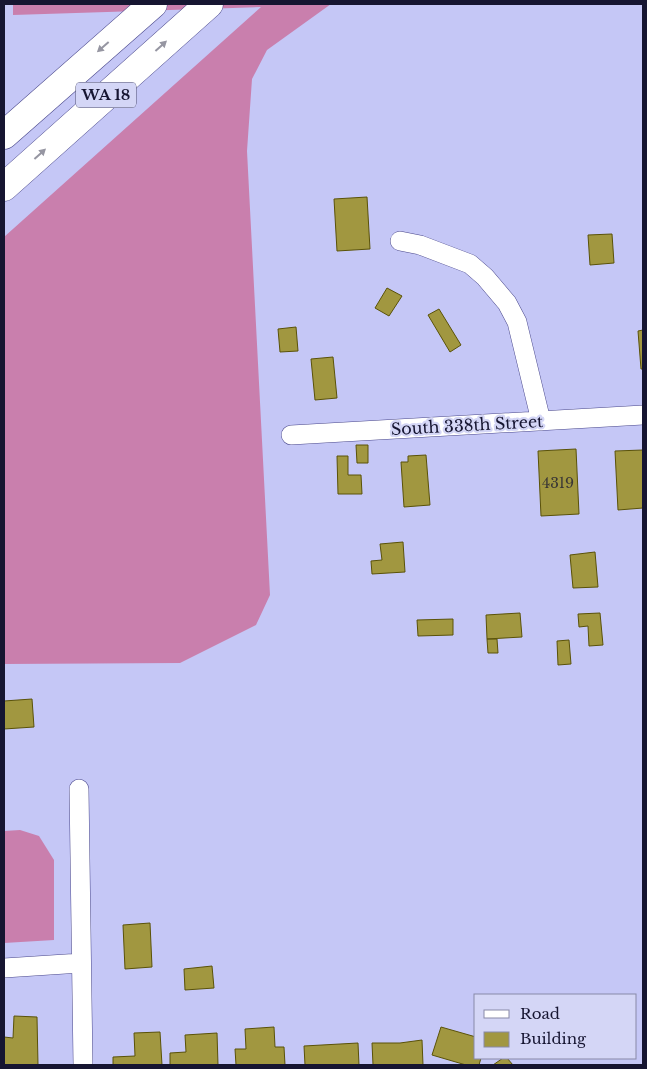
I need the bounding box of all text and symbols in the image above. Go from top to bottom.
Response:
one-way arrow [155,40,167,52]
one-way arrow [97,42,110,53]
road number: WA 18 [76,82,136,108]
one-way arrow [34,148,46,160]
street label: South 338th Street [390,411,544,439]
house number: 4319 [542,474,574,492]
legend [474,994,637,1059]
text: Road [520,1004,560,1023]
text: Building [520,1029,587,1048]

